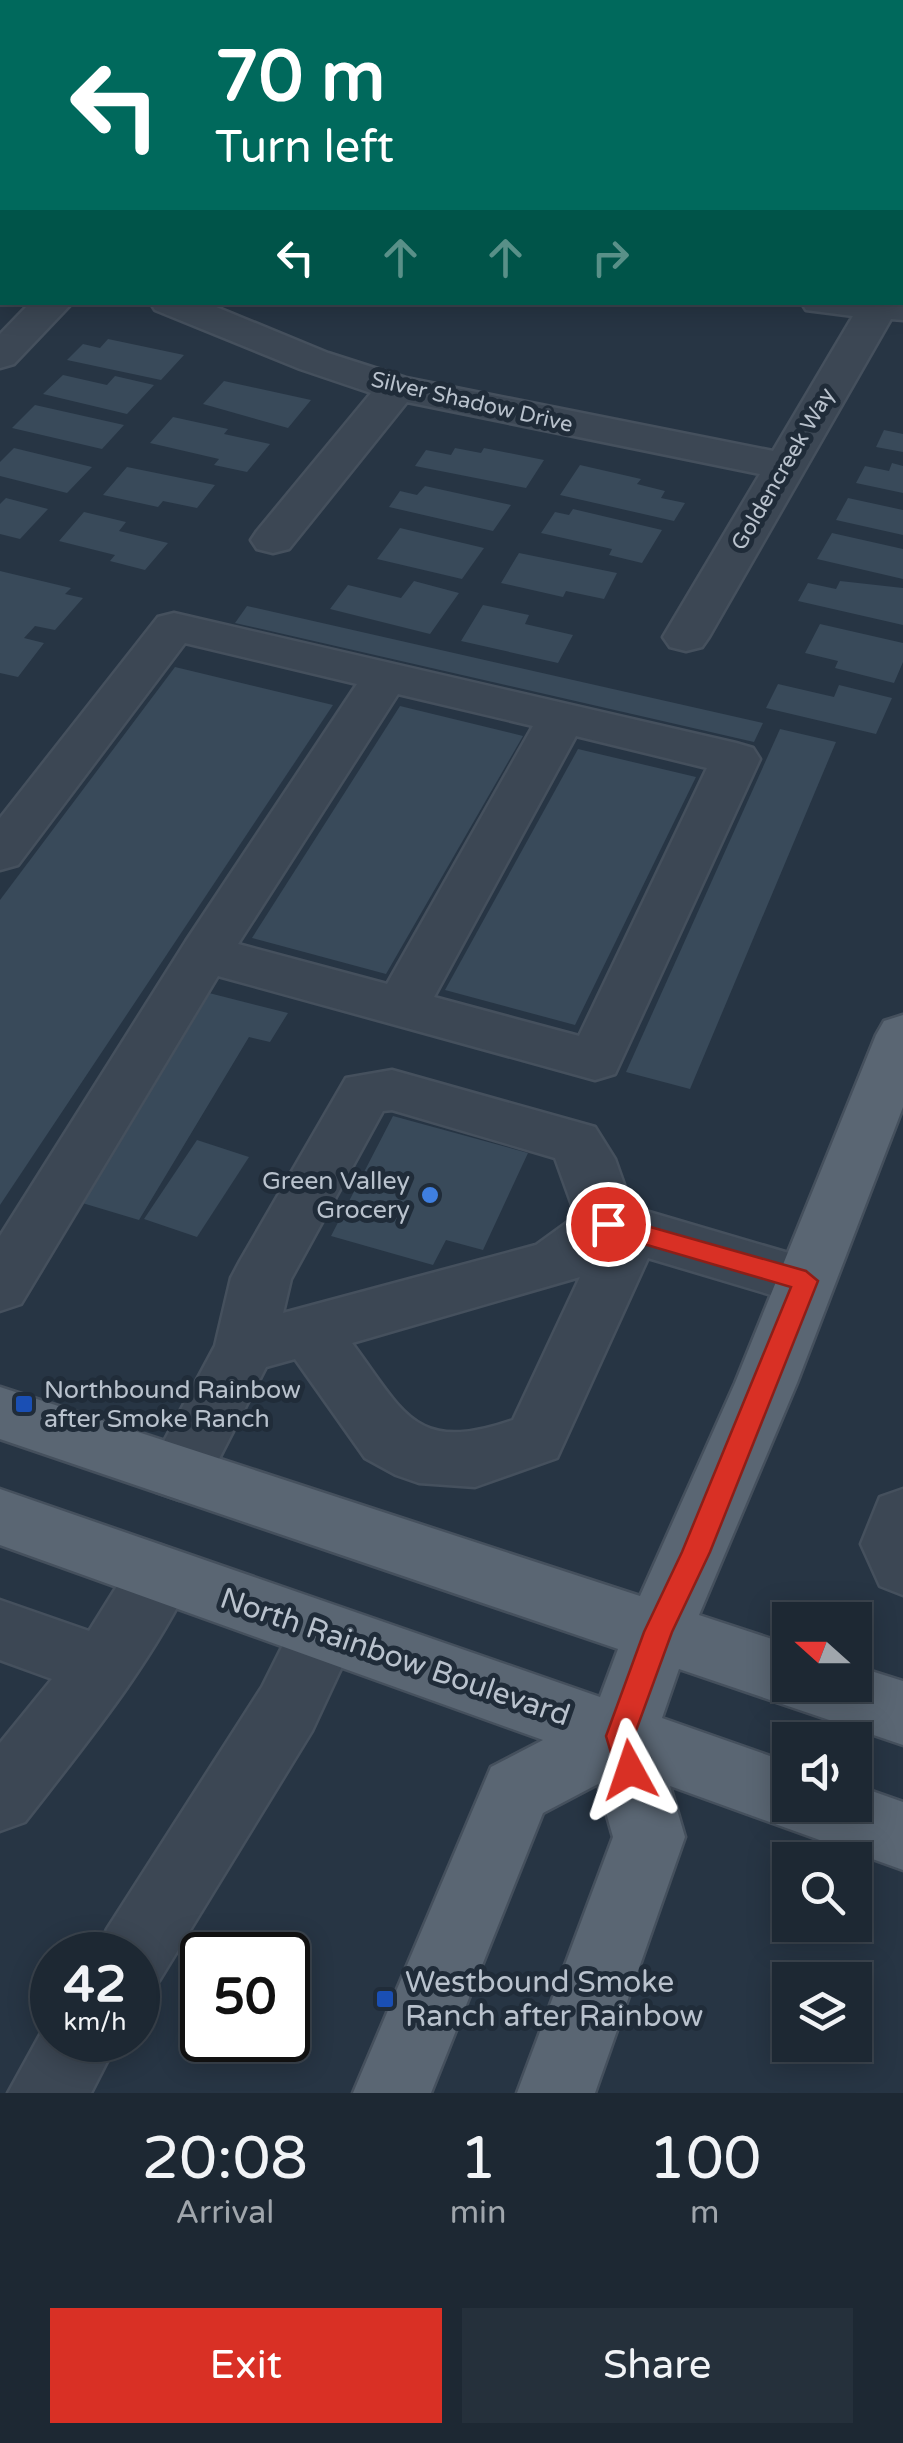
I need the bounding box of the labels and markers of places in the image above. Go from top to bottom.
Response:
place label: Green Valley Grocery [262,1166,410,1225]
pin [566,1182,651,1267]
marker: Green Valley Grocery [419,1184,441,1206]
place label: Northbound Rainbow after Smoke Ranch [44,1375,301,1434]
marker: Northbound Rainbow after Smoke Ranch [13,1393,35,1415]
place label: Westbound Smoke Ranch after Rainbow [405,1964,703,2035]
marker: Westbound Smoke Ranch after Rainbow [374,1988,396,2010]

